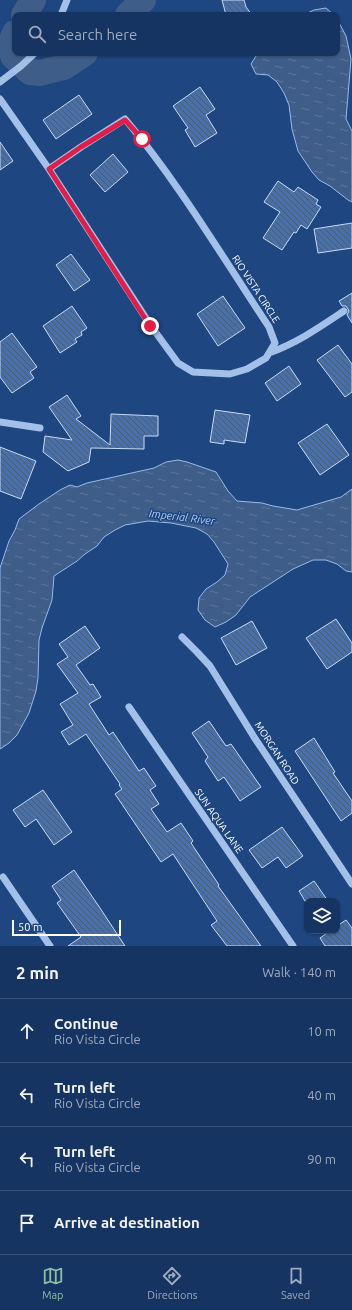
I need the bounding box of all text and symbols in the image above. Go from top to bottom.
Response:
search box [12,12,340,56]
icon: search [26,23,48,45]
text: Search here [58,26,137,43]
route start [133,130,151,148]
street label: RIO VISTA CIRCLE [230,253,282,325]
route end [141,317,159,335]
water label: Imperial River [148,507,216,527]
street label: MORGAN ROAD [253,720,301,786]
street label: SUN AQUA LANE [193,787,245,856]
map controls [304,898,340,934]
button: layers [304,898,340,934]
scale bar [12,918,121,937]
text: 50 m [18,921,42,933]
text: 2 min [16,963,59,982]
text: Walk · 140 m [262,965,336,979]
text: Continue [54,1015,118,1032]
icon: ahead [16,1020,38,1042]
text: 10 m [307,1024,336,1038]
text: Rio Vista Circle [54,1032,141,1046]
text: Turn left [54,1079,115,1096]
icon: left [16,1084,38,1106]
text: 40 m [307,1088,336,1102]
text: Rio Vista Circle [54,1096,141,1110]
text: Turn left [54,1143,115,1160]
icon: left [16,1148,38,1170]
text: 90 m [307,1152,336,1166]
text: Rio Vista Circle [54,1160,141,1174]
icon: arrive [16,1212,38,1234]
text: Arrive at destination [54,1214,200,1231]
tab: Map [42,1265,64,1301]
tab: Directions [147,1265,197,1301]
tab: Saved [281,1265,310,1301]

